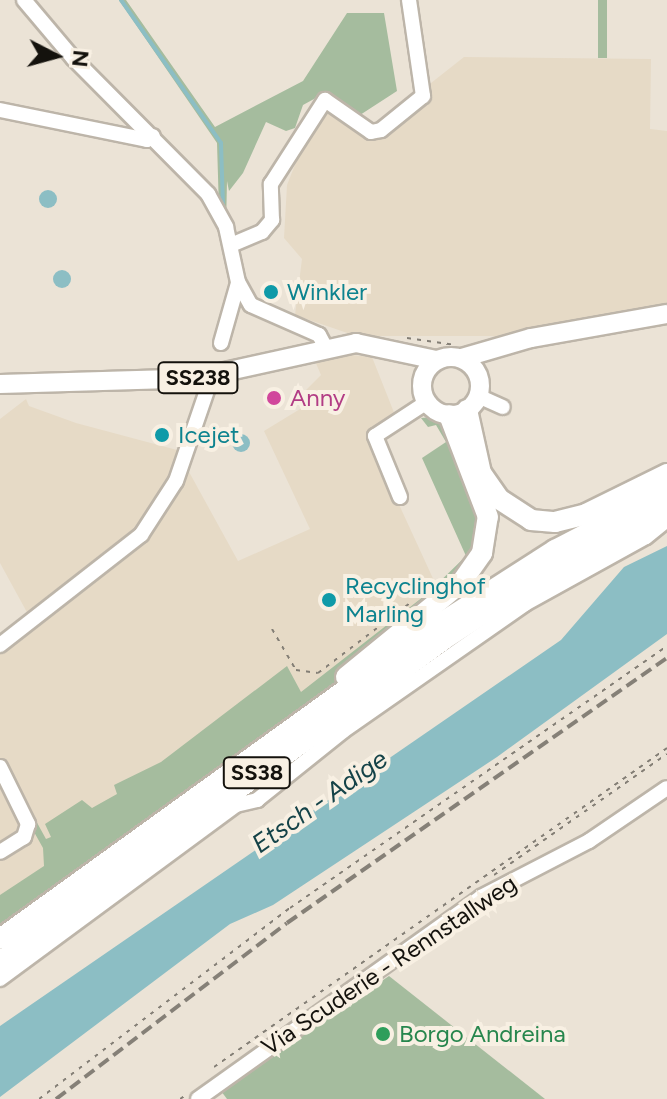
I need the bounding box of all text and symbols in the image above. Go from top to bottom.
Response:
north arrow [16,16,96,96]
text: N [66,49,95,68]
place label: Winkler [287,278,367,306]
marker: Winkler [262,283,280,301]
road number: SS238 [156,360,240,396]
place label: Anny [290,384,345,412]
marker: Anny [265,389,283,407]
place label: Icejet [178,421,239,449]
marker: Icejet [153,426,171,444]
place label: Recyclinghof Marling [345,572,486,628]
marker: Recyclinghof Marling [320,591,338,609]
water label: Etsch - Adige [246,744,394,860]
road number: SS38 [221,755,293,791]
street label: Via Scuderie - Rennstallweg [256,869,522,1061]
place label: Borgo Andreina [399,1020,566,1048]
marker: Borgo Andreina [374,1025,392,1043]

